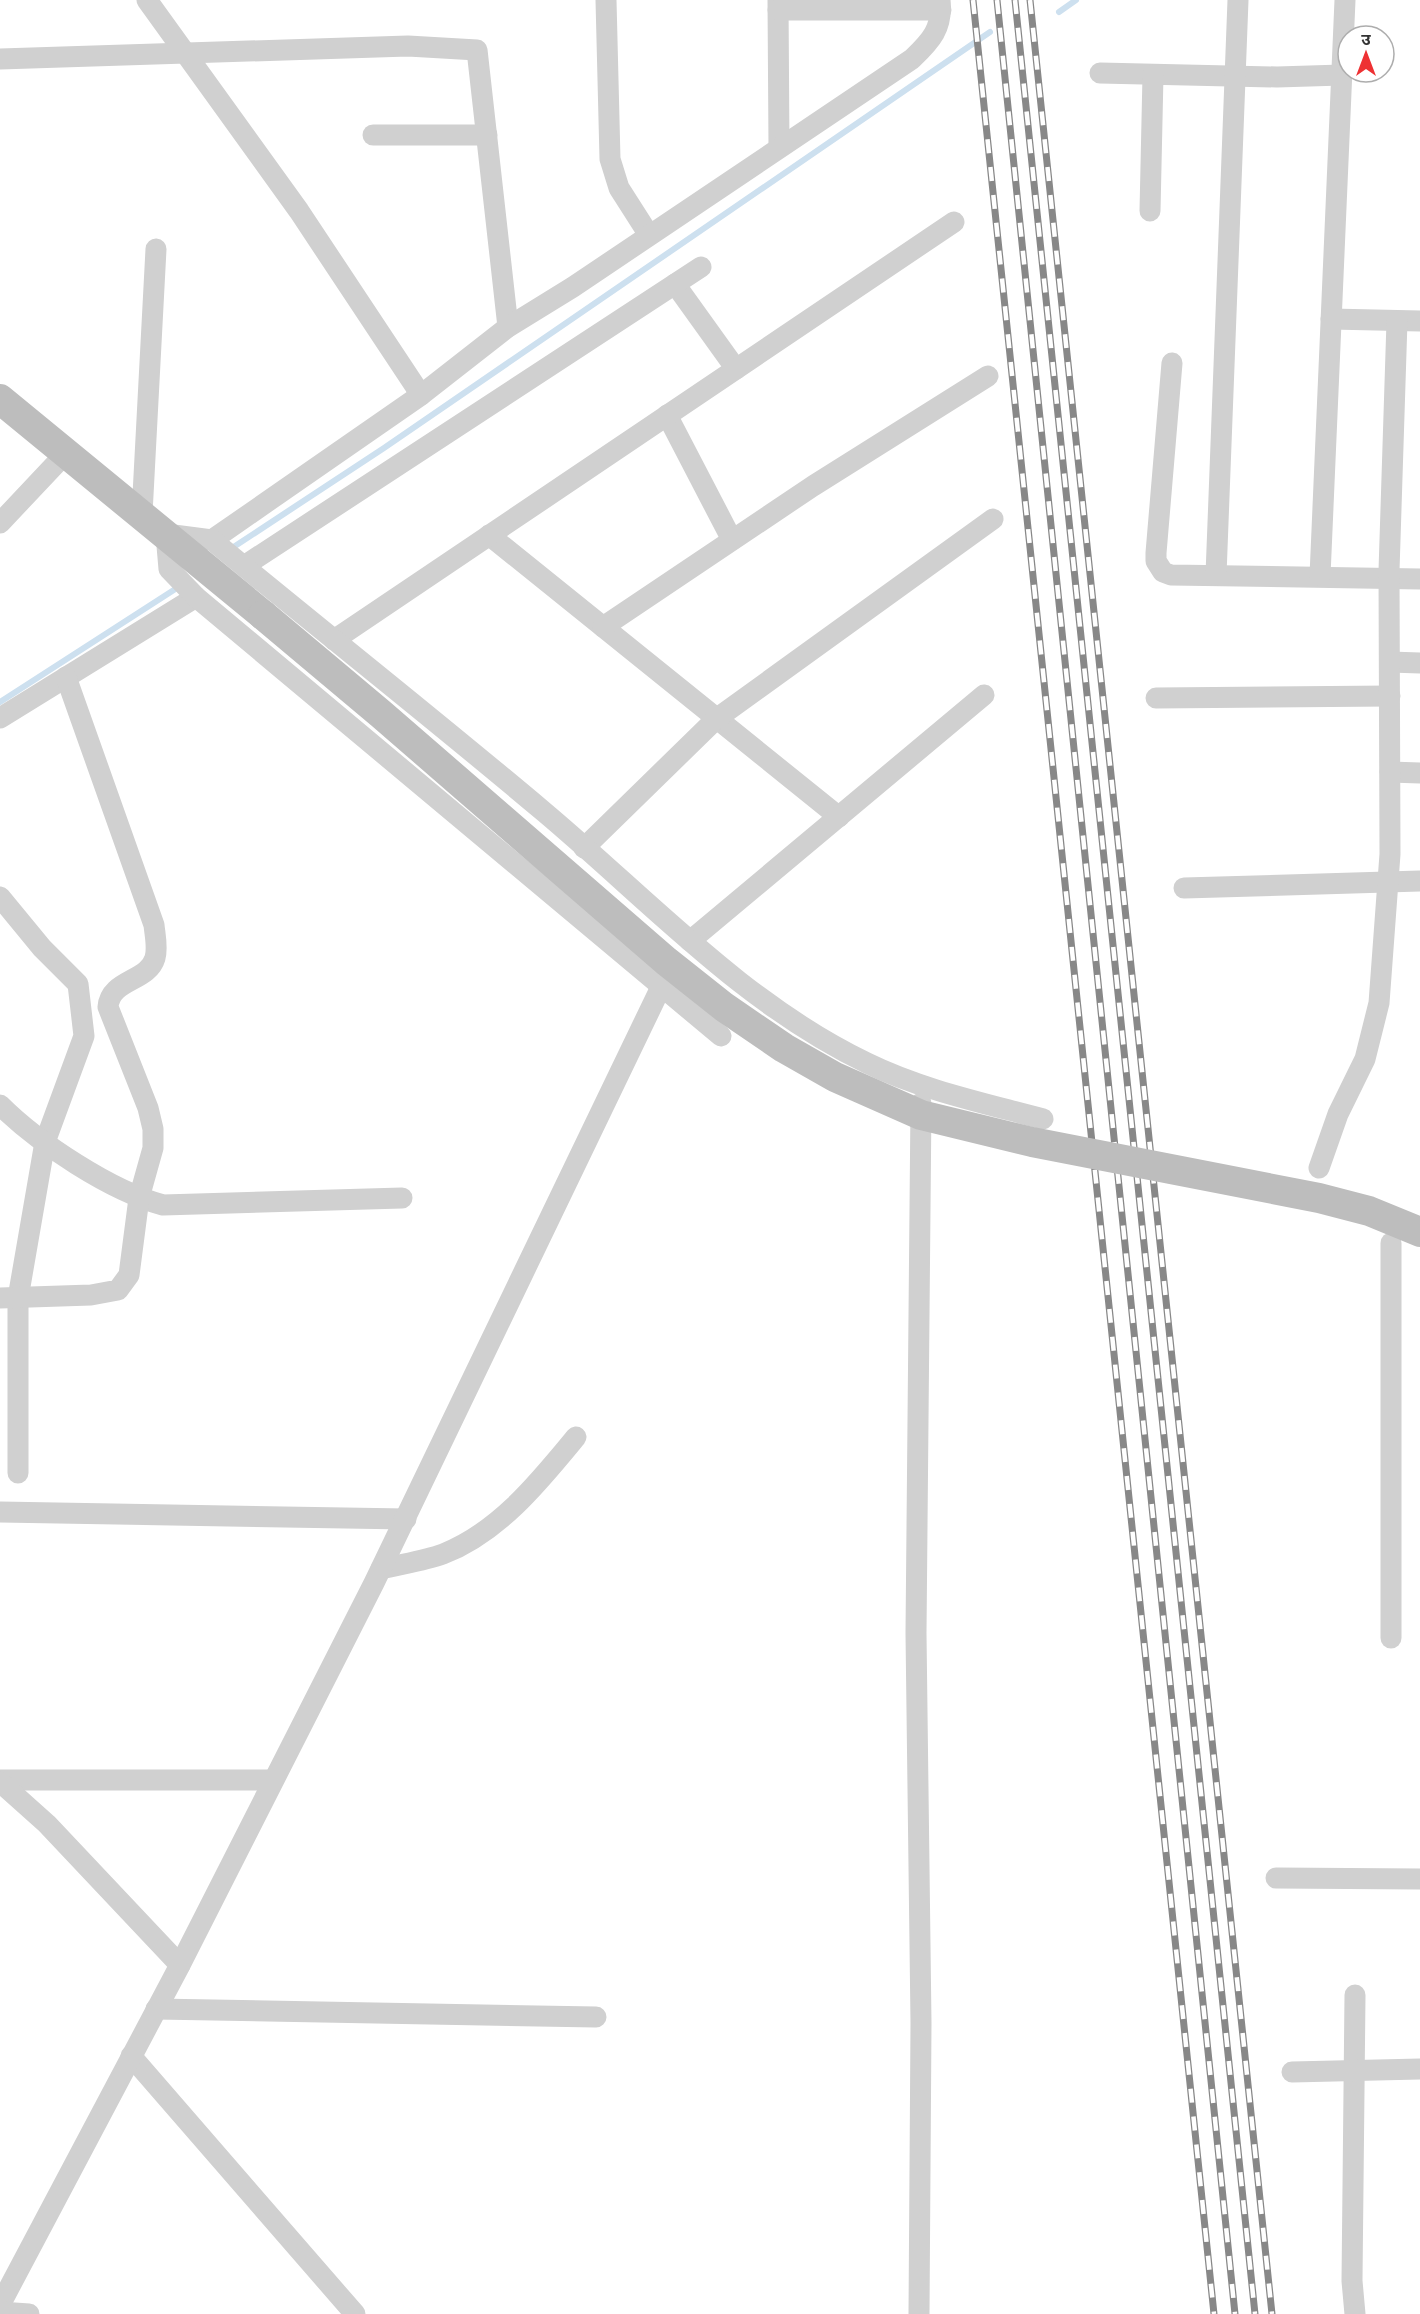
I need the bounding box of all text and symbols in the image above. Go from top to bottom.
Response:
north arrow [1336,24,1396,84]
text: उ [1361,31,1371,51]

